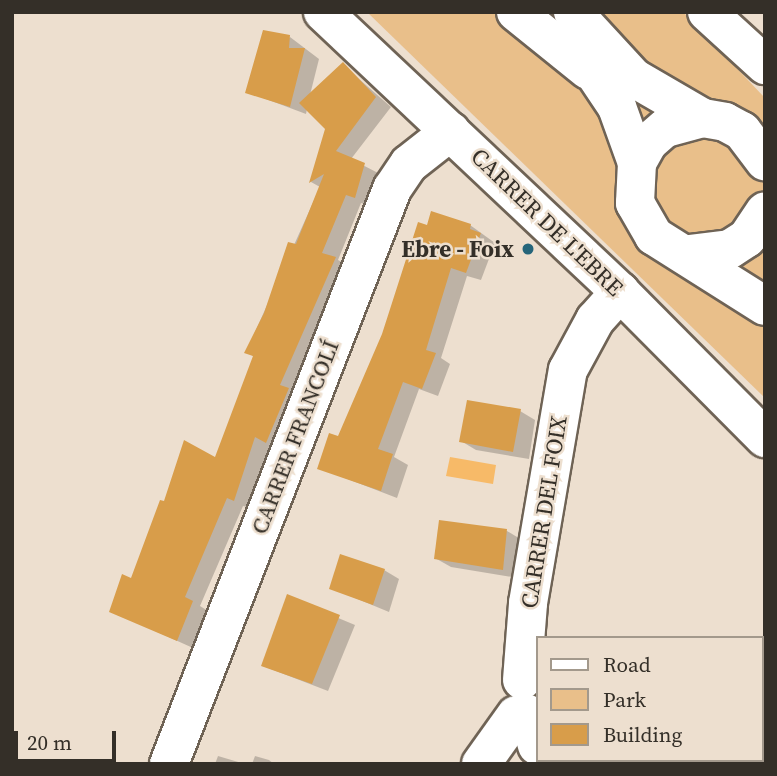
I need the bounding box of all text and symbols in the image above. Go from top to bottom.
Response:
street label: CARRER DE L'EBRE [465,142,629,302]
place label: Ebre - Foix [401,235,514,263]
marker: Ebre - Foix [520,241,536,257]
street label: CARRER FRANCOLÍ [245,336,345,538]
street label: CARRER DEL FOIX [515,414,573,610]
legend [536,636,763,762]
text: Road [603,650,651,679]
text: Park [603,685,646,714]
scale bar [18,716,119,760]
text: Building [603,720,682,749]
text: 20 m [27,728,72,757]

